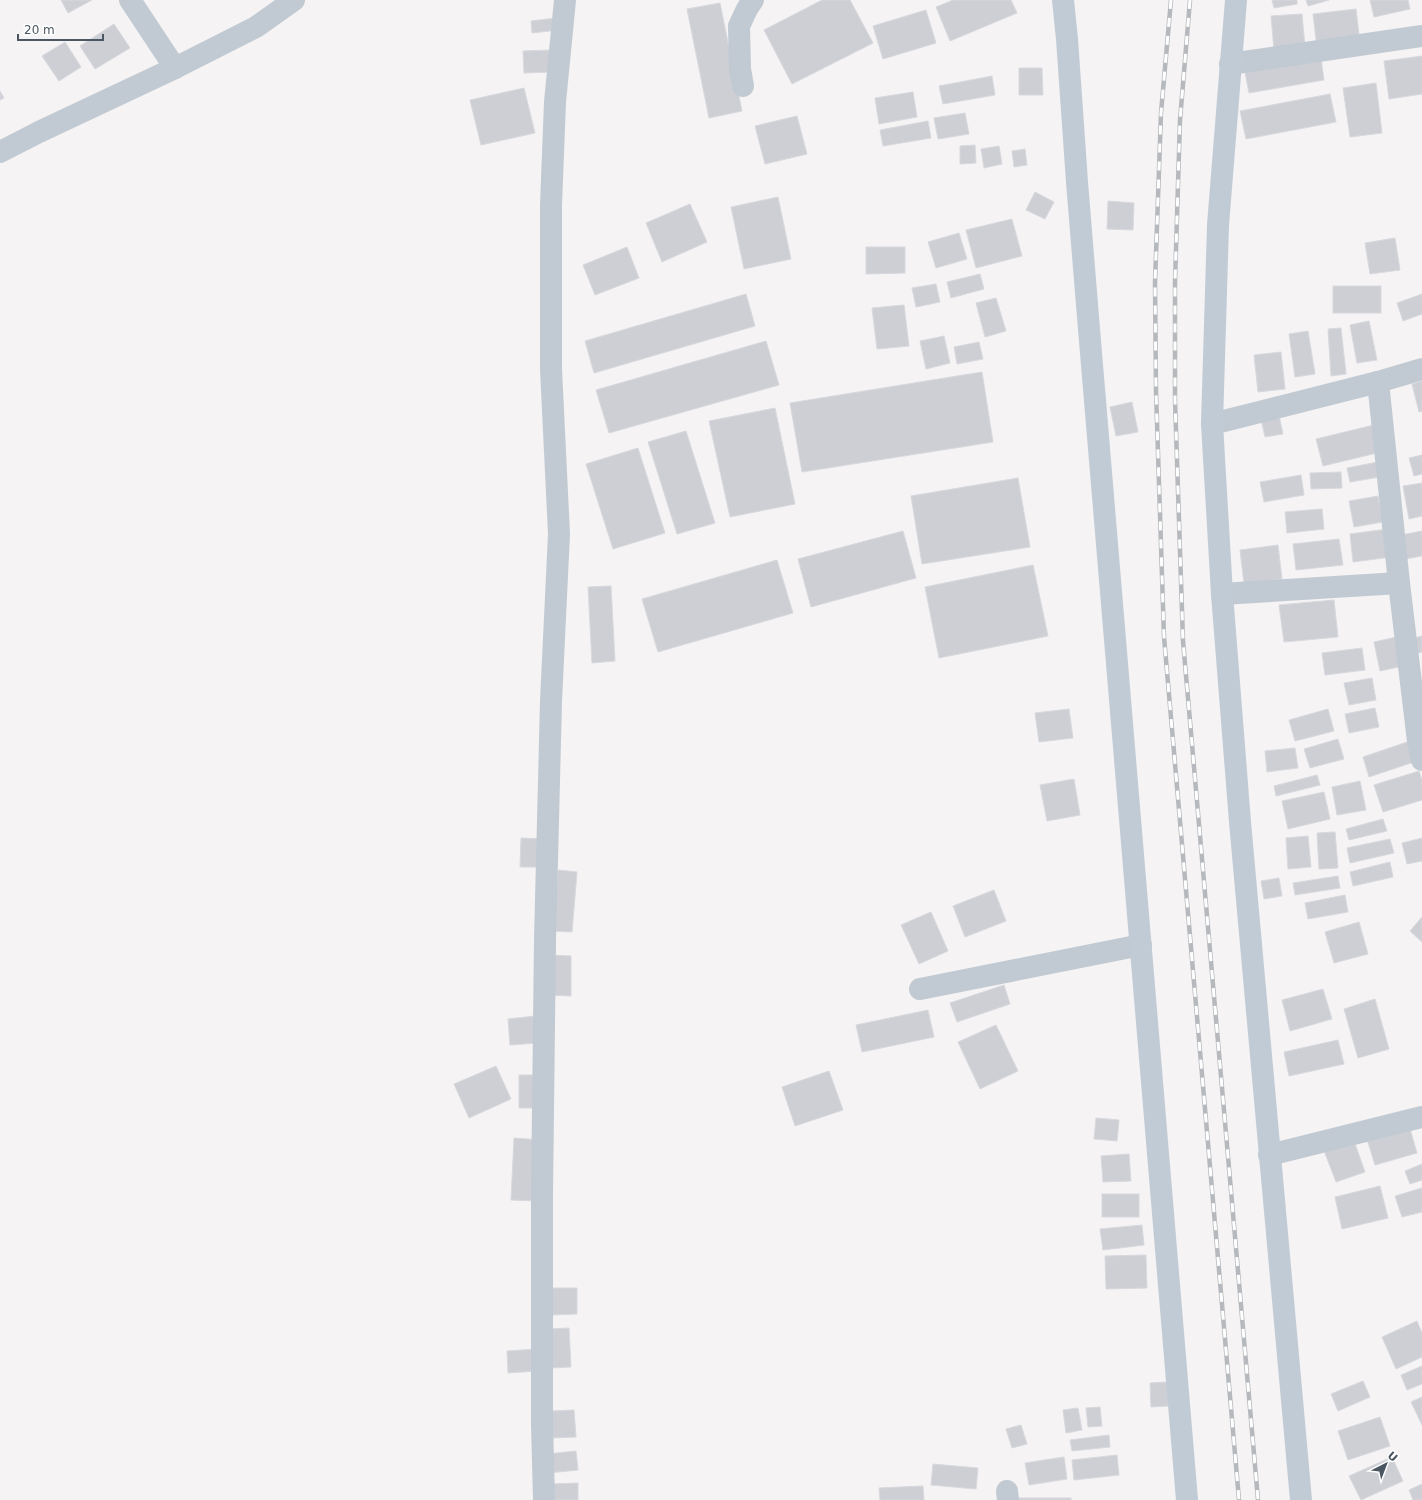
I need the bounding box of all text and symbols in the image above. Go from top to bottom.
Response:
scale bar [18,16,103,42]
text: 20 m [24,23,55,37]
north arrow [1366,1444,1406,1484]
text: U [1385,1449,1400,1465]

